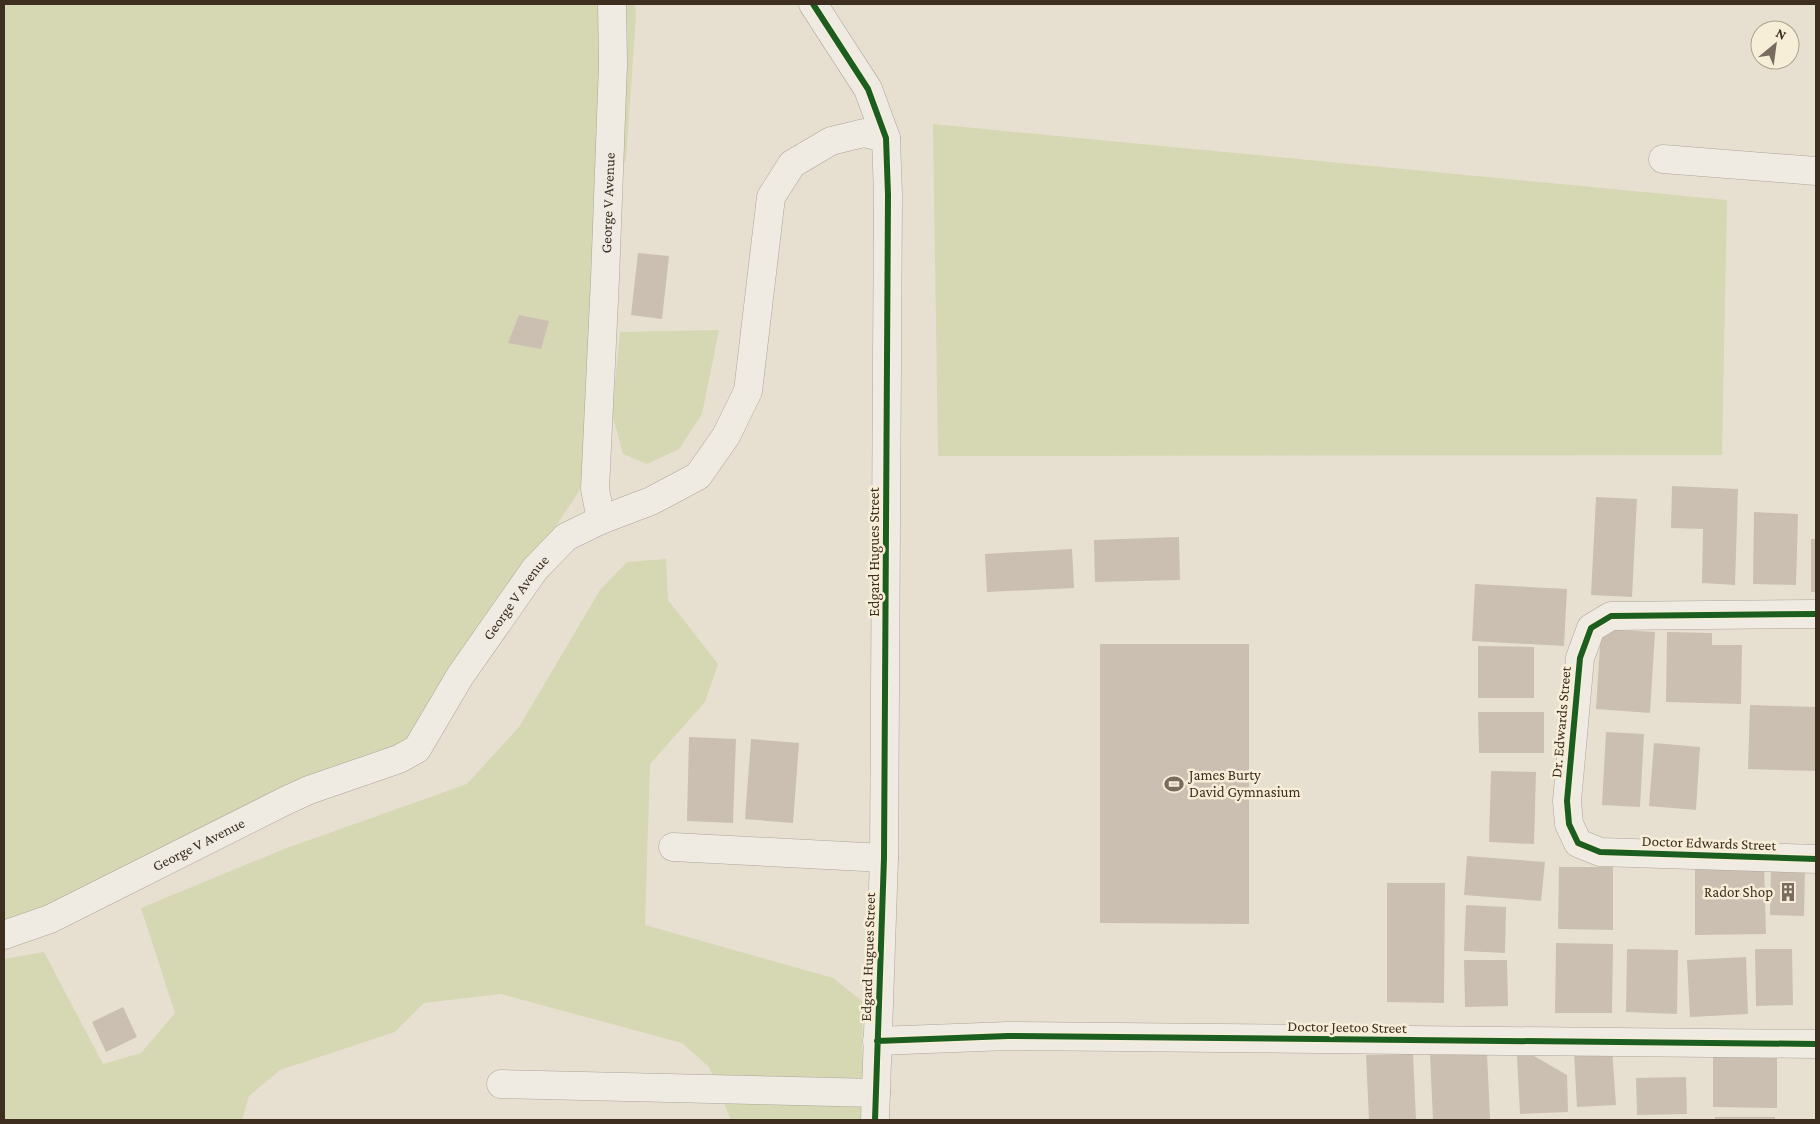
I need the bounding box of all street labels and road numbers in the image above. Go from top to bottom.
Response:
street label: George V Avenue [598,152,618,254]
street label: Edgard Hugues Street [866,486,883,617]
street label: George V Avenue [480,552,552,643]
street label: Dr. Edwards Street [1548,665,1574,778]
street label: George V Avenue [150,814,248,874]
street label: Doctor Edwards Street [1641,833,1778,853]
street label: Edgard Hugues Street [858,891,879,1022]
street label: Doctor Jeetoo Street [1287,1018,1408,1037]

